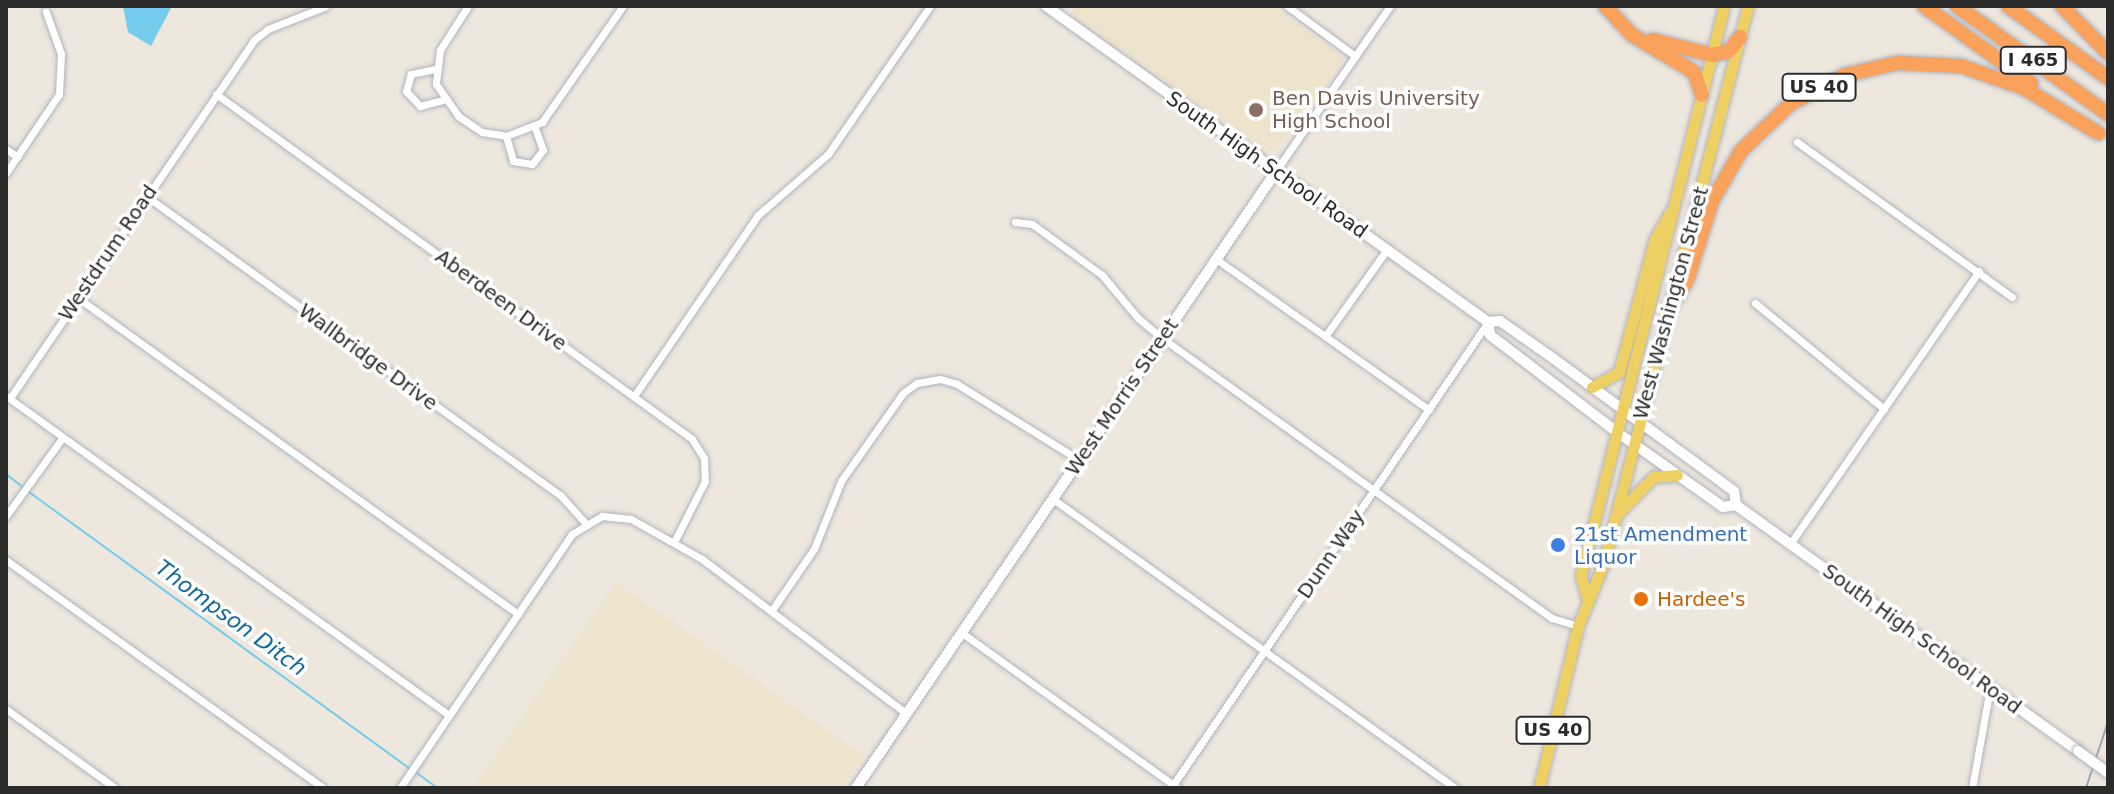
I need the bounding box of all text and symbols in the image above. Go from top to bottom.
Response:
road number: I 465 [1999,46,2067,74]
road number: US 40 [1781,73,1857,101]
street label: South High School Road [1162,86,1372,244]
place label: Ben Davis University High School [1272,86,1480,133]
marker: Ben Davis University High School [1247,101,1265,119]
street label: Westdrum Road [54,180,162,326]
street label: West Washington Street [1628,184,1714,422]
street label: Aberdeen Drive [431,244,571,356]
street label: Wallbridge Drive [294,299,442,415]
street label: West Morris Street [1061,314,1183,480]
street label: Dunn Way [1292,505,1370,603]
place label: 21st Amendment Liquor [1574,522,1747,569]
marker: 21st Amendment Liquor [1549,536,1567,554]
water label: Thompson Ditch [151,554,311,682]
street label: South High School Road [1818,559,2026,719]
place label: Hardee's [1657,587,1745,611]
marker: Hardee's [1632,590,1650,608]
road number: US 40 [1515,716,1591,744]

